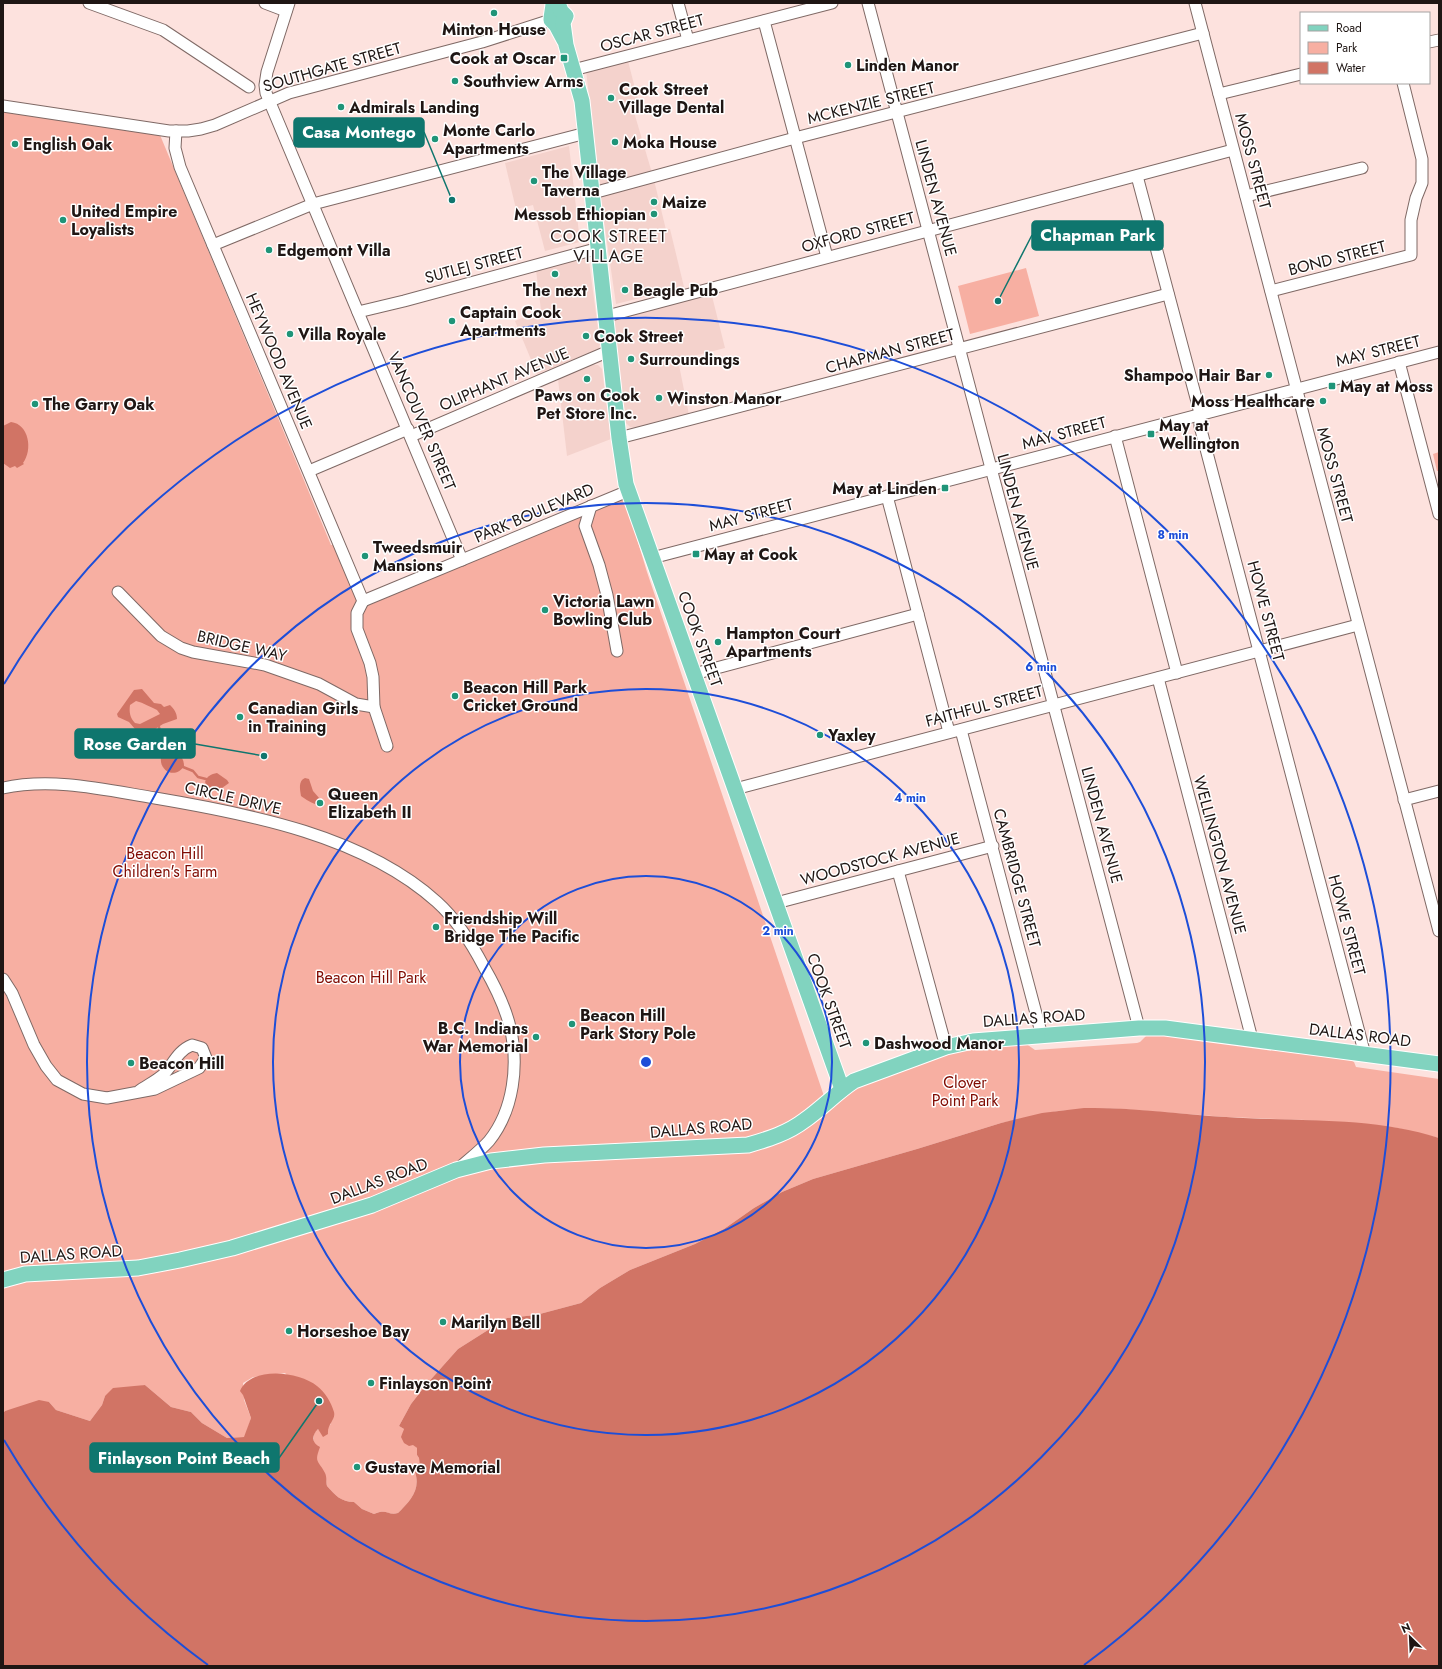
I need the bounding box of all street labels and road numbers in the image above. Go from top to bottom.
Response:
street label: OSCAR STREET [598,8,707,58]
street label: SOUTHGATE STREET [260,36,404,98]
street label: MCKENZIE STREET [805,76,938,130]
street label: MOSS STREET [1229,111,1277,212]
street label: LINDEN AVENUE [909,137,963,259]
street label: OXFORD STREET [799,206,918,258]
street label: BOND STREET [1286,235,1389,281]
street label: SUTLEJ STREET [422,241,526,289]
street label: HEYWOOD AVENUE [240,289,318,433]
street label: CHAPMAN STREET [823,323,958,379]
street label: MAY STREET [1333,329,1423,373]
street label: OLIPHANT AVENUE [436,341,572,417]
street label: VANCOUVER STREET [382,348,462,495]
street label: MAY STREET [1019,411,1109,455]
street label: MOSS STREET [1311,425,1359,526]
street label: LINDEN AVENUE [991,451,1045,573]
street label: PARK BOULEVARD [471,477,597,549]
street label: MAY STREET [706,493,796,537]
street label: HOWE STREET [1242,558,1291,664]
street label: COOK STREET [672,588,728,691]
street label: BRIDGE WAY [195,625,289,667]
street label: FAITHFUL STREET [923,679,1046,733]
street label: LINDEN AVENUE [1075,764,1129,886]
street label: WELLINGTON AVENUE [1188,773,1252,937]
street label: CIRCLE DRIVE [182,776,284,820]
street label: CAMBRIDGE STREET [987,806,1047,951]
street label: WOODSTOCK AVENUE [798,827,962,891]
street label: HOWE STREET [1323,872,1372,978]
street label: COOK STREET [801,950,857,1053]
street label: DALLAS ROAD [982,1003,1086,1033]
street label: DALLAS ROAD [1308,1017,1412,1053]
street label: DALLAS ROAD [649,1112,753,1144]
street label: DALLAS ROAD [327,1152,431,1210]
street label: DALLAS ROAD [19,1239,123,1269]

